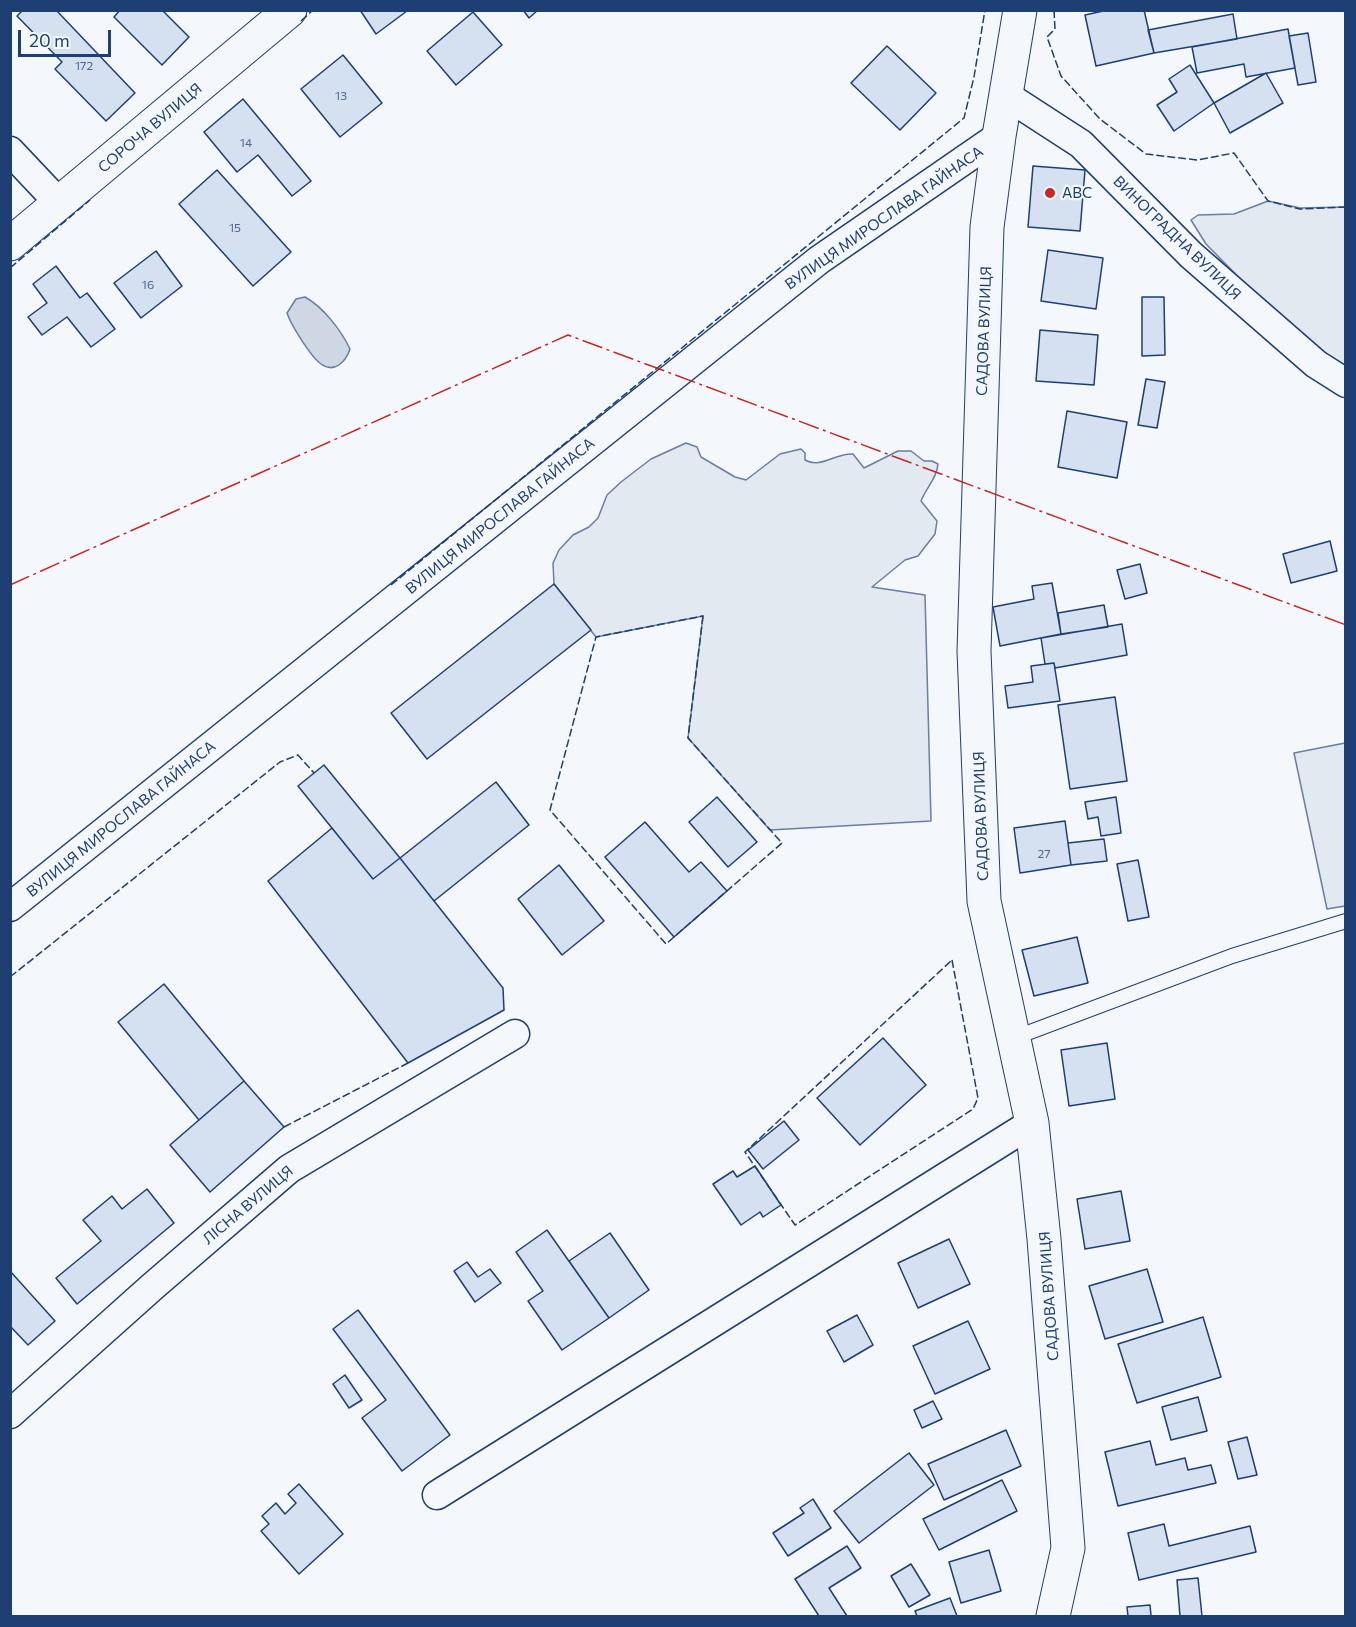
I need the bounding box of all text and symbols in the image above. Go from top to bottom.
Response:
scale bar [21,18,114,56]
text: 20 m [29,29,70,51]
house number: 172 [75,59,93,73]
street label: СОРОЧА ВУЛИЦЯ [94,79,206,177]
house number: 13 [335,89,347,103]
house number: 14 [240,136,252,150]
street label: ВУЛИЦЯ МИРОСЛАВА ГАЙНАСА [781,142,987,294]
street label: ВИНОГРАДНА ВУЛИЦЯ [1109,172,1245,304]
place label: ABC [1062,184,1092,202]
marker: ABC [1043,186,1057,200]
house number: 15 [229,221,241,235]
street label: САДОВА ВУЛИЦЯ [973,266,995,396]
house number: 16 [142,278,154,292]
street label: ВУЛИЦЯ МИРОСЛАВА ГАЙНАСА [402,434,598,598]
street label: ВУЛИЦЯ МИРОСЛАВА ГАЙНАСА [23,737,219,901]
street label: САДОВА ВУЛИЦЯ [970,751,992,881]
house number: 27 [1038,847,1050,861]
street label: ЛІСНА ВУЛИЦЯ [199,1162,297,1248]
street label: САДОВА ВУЛИЦЯ [1035,1231,1063,1361]

